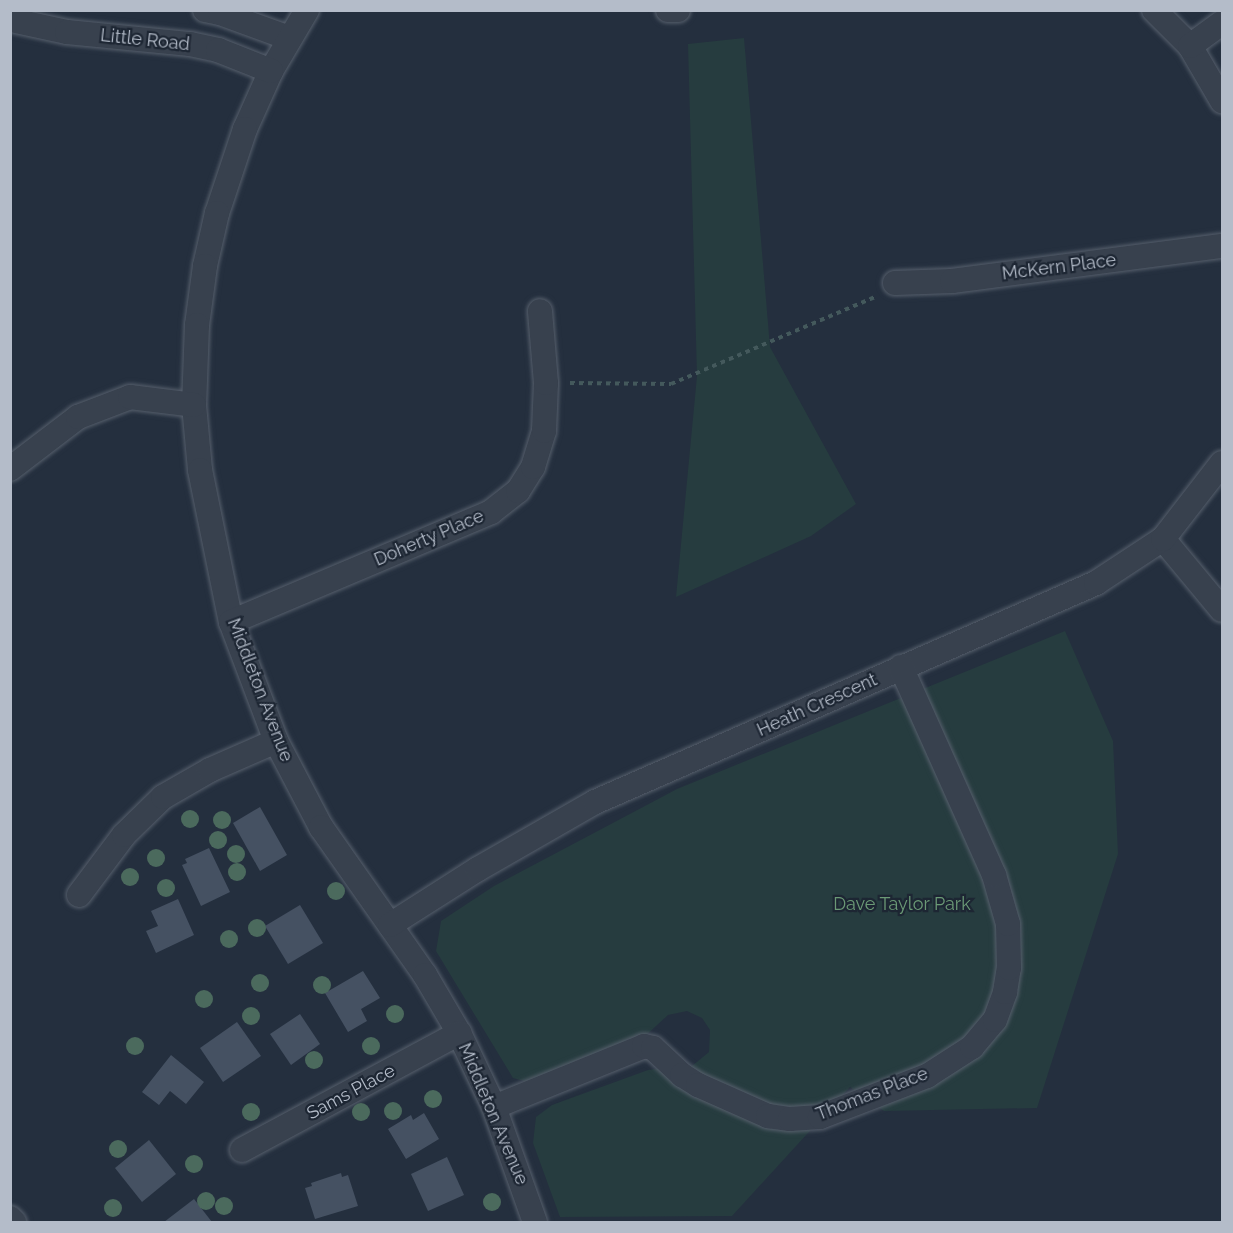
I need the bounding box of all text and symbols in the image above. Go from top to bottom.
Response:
street label: Little Road [99,25,191,55]
street label: McKern Place [1001,249,1117,285]
street label: Doherty Place [371,505,487,571]
street label: Middleton Avenue [223,615,297,765]
street label: Heath Crescent [754,669,880,741]
park label: Dave Taylor Park [833,893,971,915]
street label: Middleton Avenue [453,1040,533,1188]
street label: Sams Place [303,1060,399,1124]
street label: Thomas Place [813,1063,931,1125]

